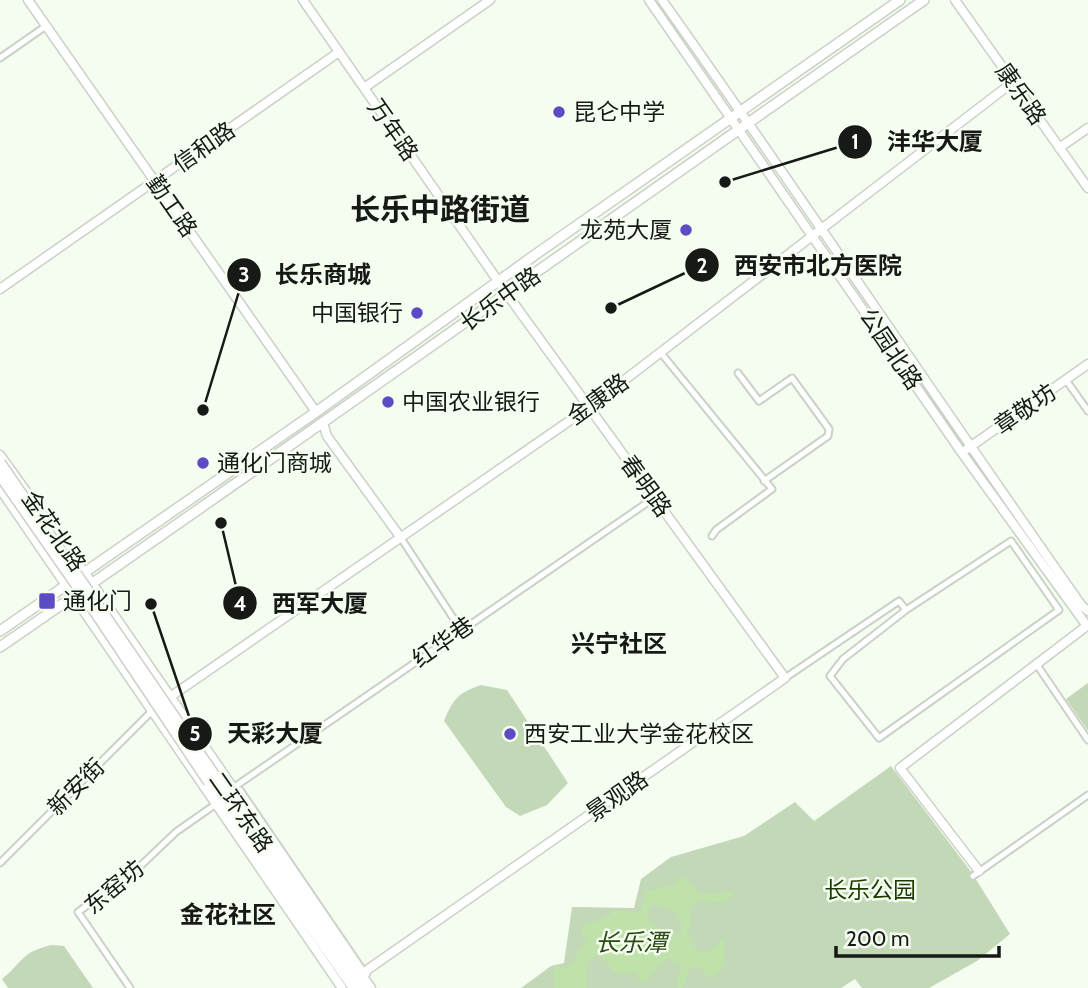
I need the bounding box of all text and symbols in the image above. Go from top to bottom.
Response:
street label: 康乐路 [990,58,1052,130]
street label: 万年路 [362,94,424,166]
place label: 昆仑中学 [573,98,665,126]
marker: 昆仑中学 [551,104,567,120]
street label: 信和路 [168,116,240,178]
callout: 沣华大厦 [838,119,997,164]
text: 沣华大厦 [887,127,983,156]
text: 1 [851,129,859,154]
street label: 勤工路 [141,170,203,242]
district label: 长乐中路街道 [350,191,530,228]
place label: 龙苑大厦 [580,216,672,244]
marker: 龙苑大厦 [678,222,694,238]
callout: 西安市北方医院 [685,243,916,288]
text: 西安市北方医院 [734,251,902,280]
callout: 长乐商城 [226,252,385,297]
text: 2 [696,253,708,278]
text: 长乐商城 [275,260,371,289]
street label: 长乐中路 [454,261,546,337]
text: 3 [238,262,250,287]
place label: 中国银行 [311,299,403,327]
street label: 公园北路 [854,303,928,395]
marker: 中国银行 [409,305,425,321]
street label: 金康路 [562,367,634,431]
street label: 章敬坊 [989,378,1061,440]
place label: 中国农业银行 [402,388,540,416]
marker: 中国农业银行 [380,394,396,410]
place label: 通化门商城 [217,449,332,477]
street label: 春明路 [614,450,678,522]
marker: 通化门商城 [195,455,211,471]
street label: 金花北路 [16,485,92,577]
callout: 西军大厦 [223,581,382,626]
place label: 通化门 [63,587,132,615]
text: 西军大厦 [272,589,368,618]
marker: 通化门 [37,591,57,611]
text: 4 [233,591,247,616]
street label: 红华巷 [407,611,479,673]
district label: 兴宁社区 [571,629,667,658]
callout: 天彩大厦 [178,712,337,757]
text: 天彩大厦 [227,719,323,748]
place label: 西安工业大学金花校区 [524,720,754,748]
text: 5 [189,721,201,746]
marker: 西安工业大学金花校区 [502,726,518,742]
street label: 新安街 [42,753,110,821]
street label: 景观路 [581,765,653,827]
street label: 二环东路 [203,766,279,858]
street label: 东窑坊 [79,854,149,920]
park label: 长乐公园 [824,876,916,904]
district label: 金花社区 [180,900,276,929]
scale bar [836,914,999,958]
text: 200 m [846,926,909,951]
water label: 长乐潭 [595,928,671,957]

